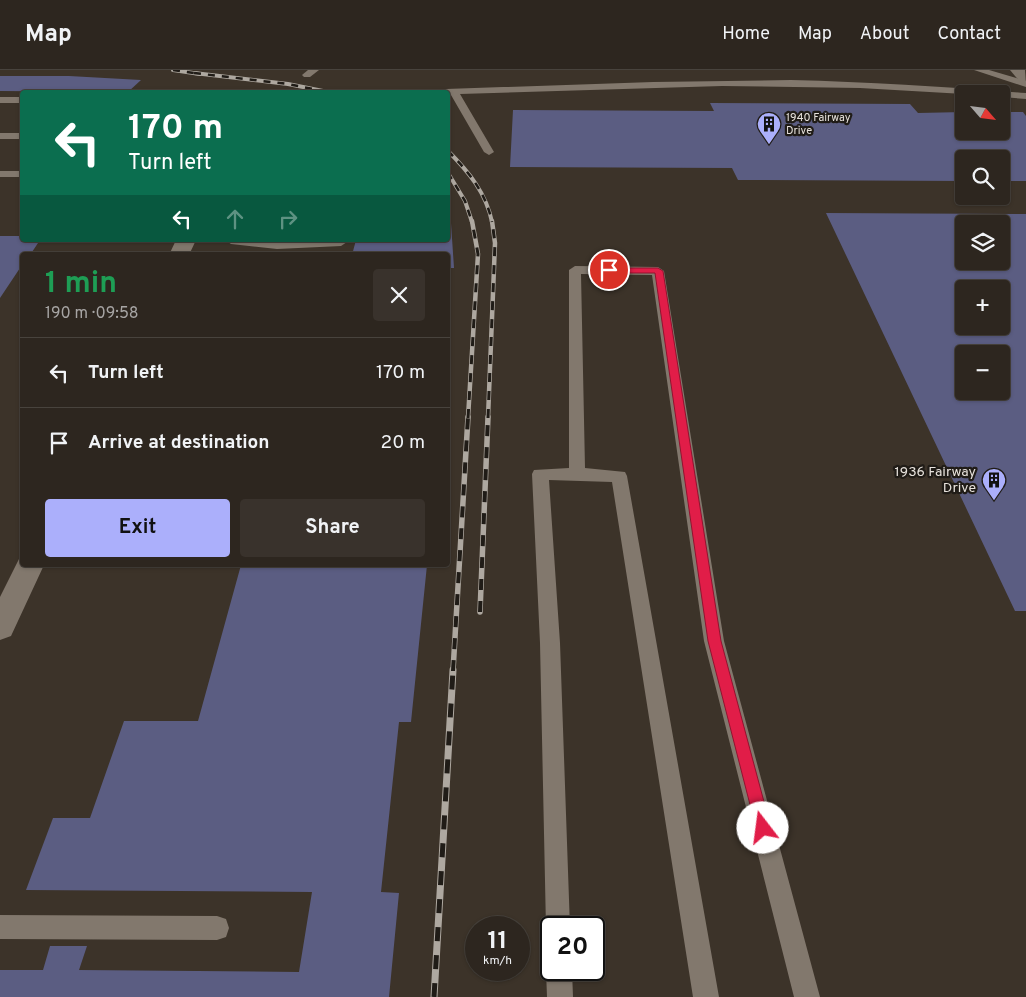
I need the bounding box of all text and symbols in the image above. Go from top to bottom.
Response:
text: Map [25,20,72,50]
text: Home [722,23,770,46]
text: Map [798,23,832,46]
text: About [860,23,909,46]
text: Contact [937,23,1001,46]
north arrow [955,85,1010,140]
map controls [955,85,1010,400]
text: 170 m [128,107,223,151]
icon: left [45,110,110,175]
building icon: 1940 Fairway Drive [756,111,782,145]
place label: 1940 Fairway Drive [786,111,851,138]
text: Turn left [128,150,211,177]
button: search [955,150,1010,205]
icon: left [168,205,196,233]
icon: ahead [221,205,249,233]
icon: right [274,205,302,233]
button: layers [955,215,1010,270]
pin [588,249,630,291]
icon: arrive [595,256,623,284]
text: 1 min [45,266,117,303]
button: close [373,269,425,321]
button: + [955,280,1010,335]
text: 190 m · 09:58 [45,304,139,324]
button: − [955,345,1010,400]
icon: left [45,359,73,387]
text: Turn left [88,361,164,385]
text: 170 m [376,361,425,385]
icon: arrive [45,429,73,457]
text: Arrive at destination [88,431,269,455]
text: 20 m [381,431,425,455]
place label: 1936 Fairway Drive [895,464,976,497]
building icon: 1936 Fairway Drive [981,467,1007,501]
button: Exit [45,499,230,557]
button: Share [240,499,425,557]
position arrow [736,801,788,853]
speed limit sign: 20 [540,916,605,981]
text: 11 [487,926,508,958]
text: km/h [483,953,512,969]

